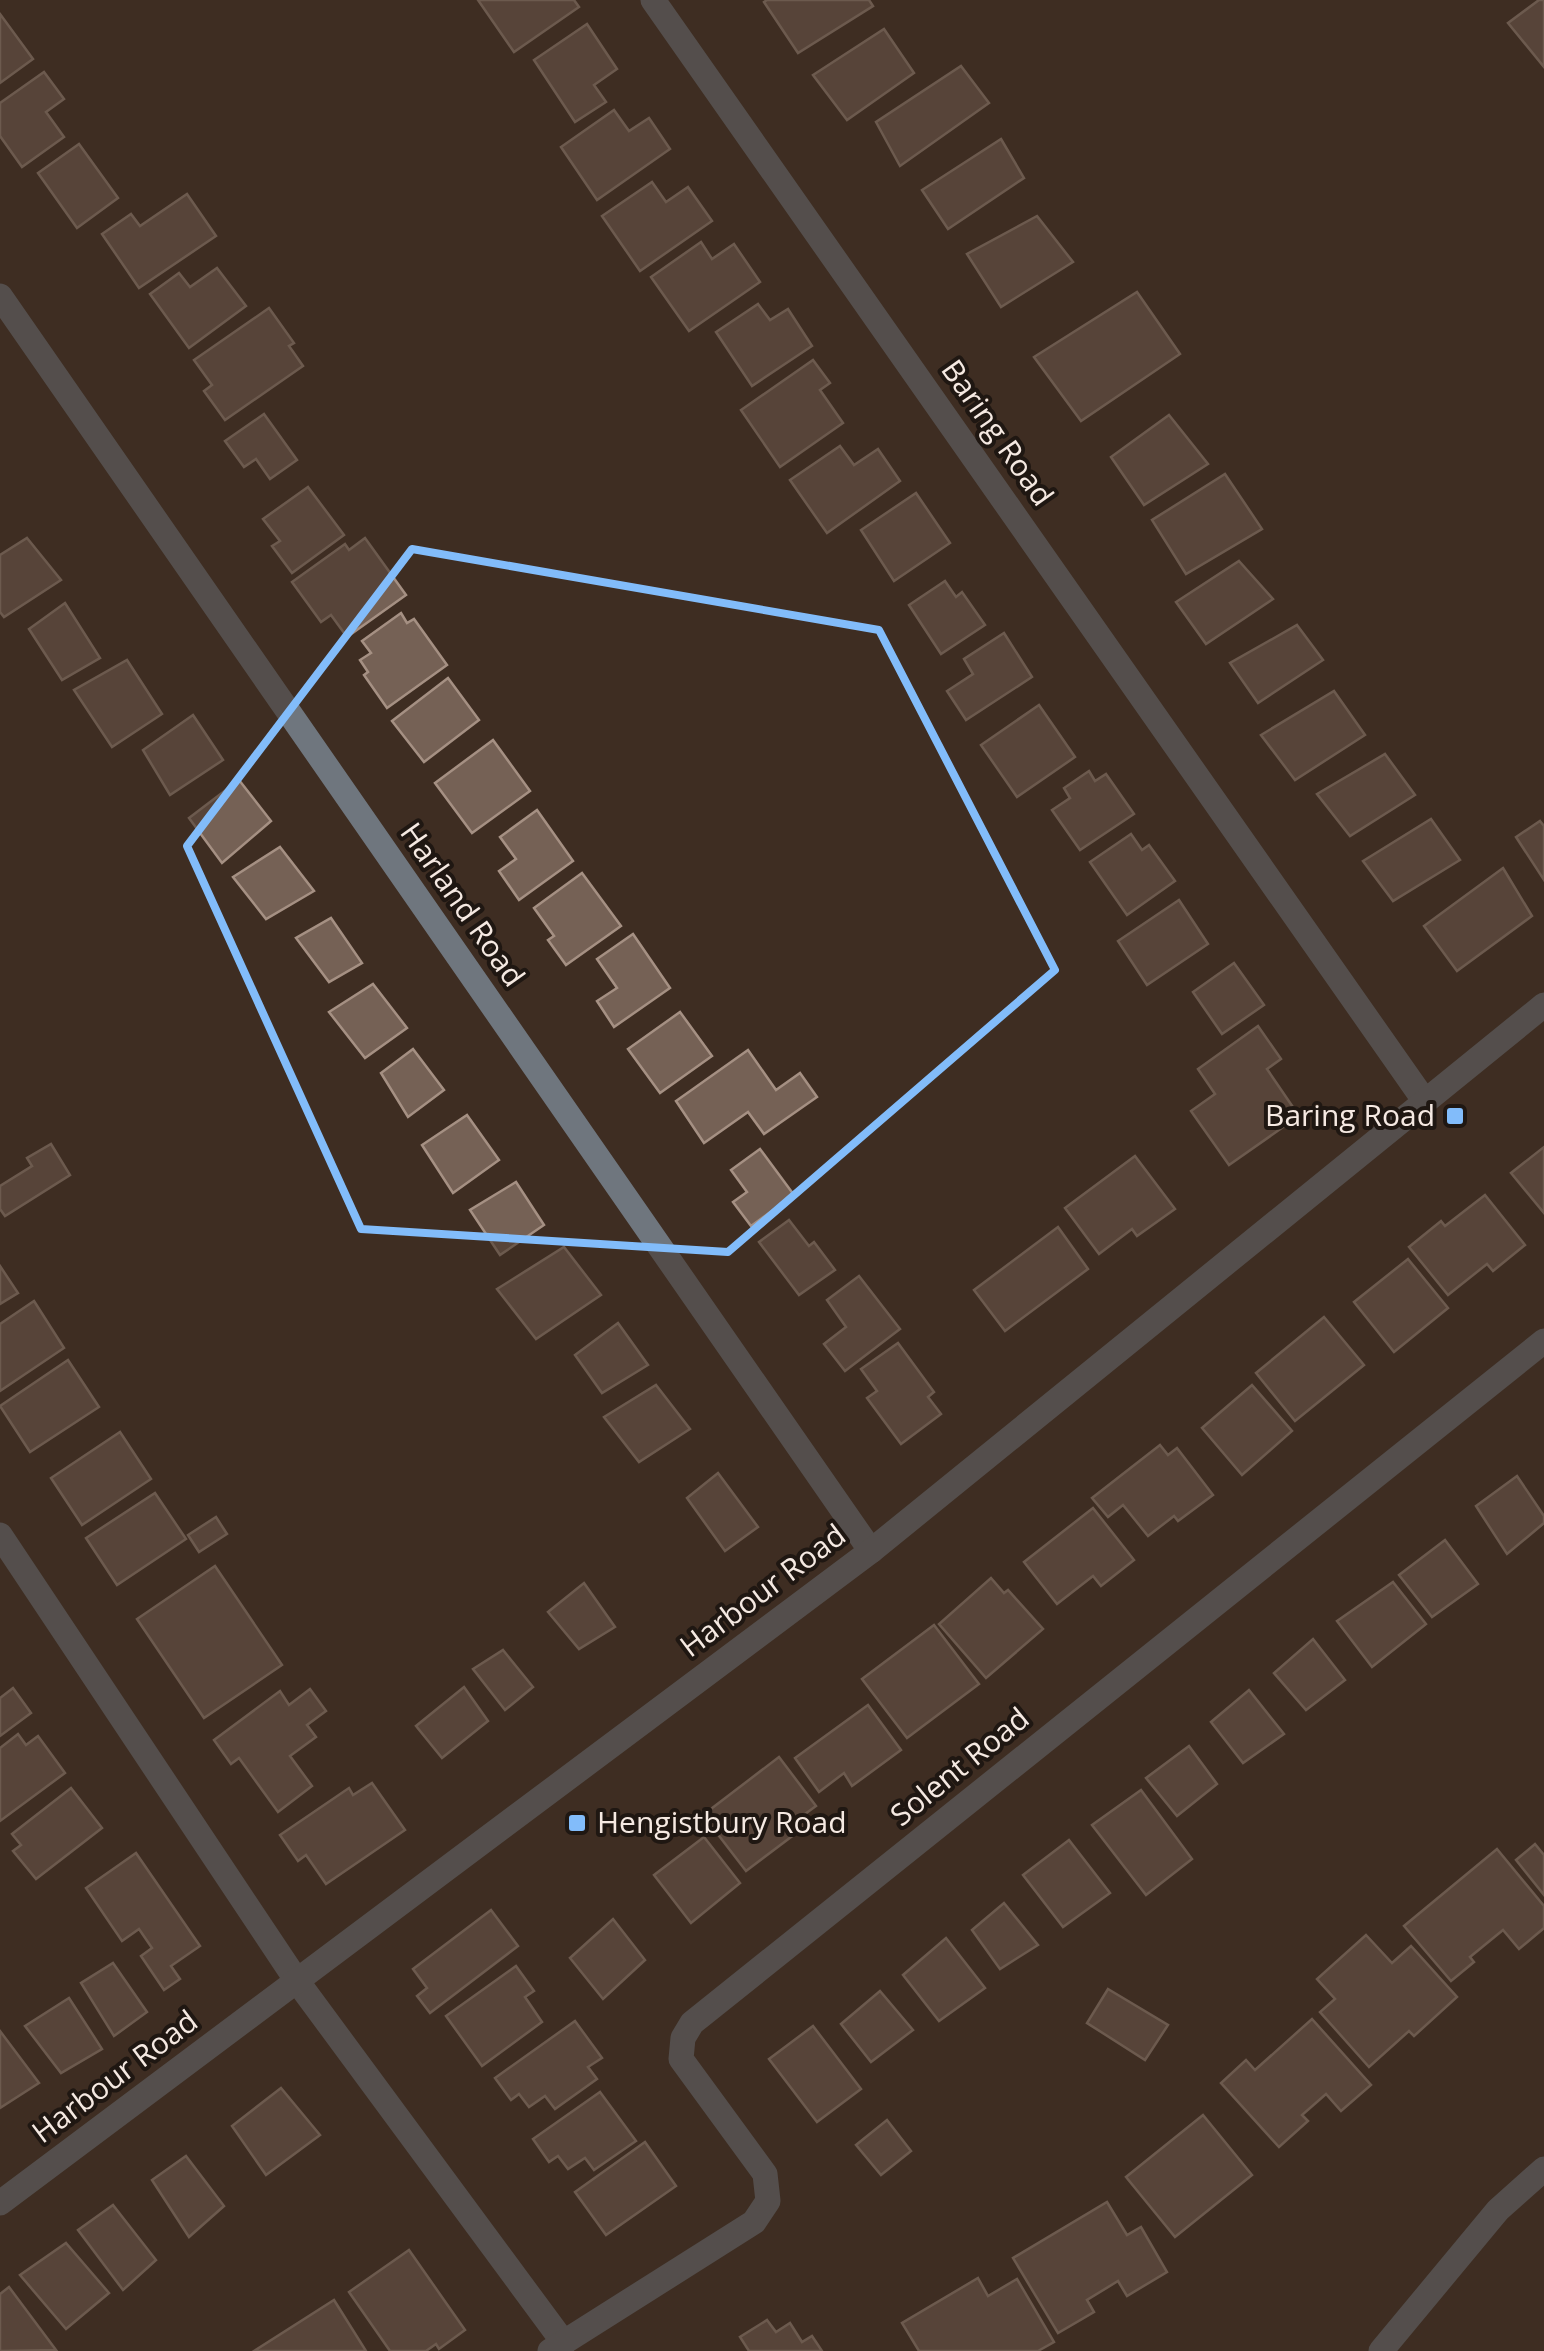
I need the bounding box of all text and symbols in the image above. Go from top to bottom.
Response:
street label: Baring Road [933,351,1064,514]
street label: Harland Road [392,814,535,994]
place label: Baring Road [1265,1094,1435,1135]
marker: Baring Road [1444,1105,1466,1127]
street label: Harbour Road [671,1514,853,1666]
street label: Solent Road [881,1697,1037,1834]
place label: Hengistbury Road [597,1801,847,1842]
marker: Hengistbury Road [566,1812,588,1834]
street label: Harbour Road [23,2000,205,2152]

